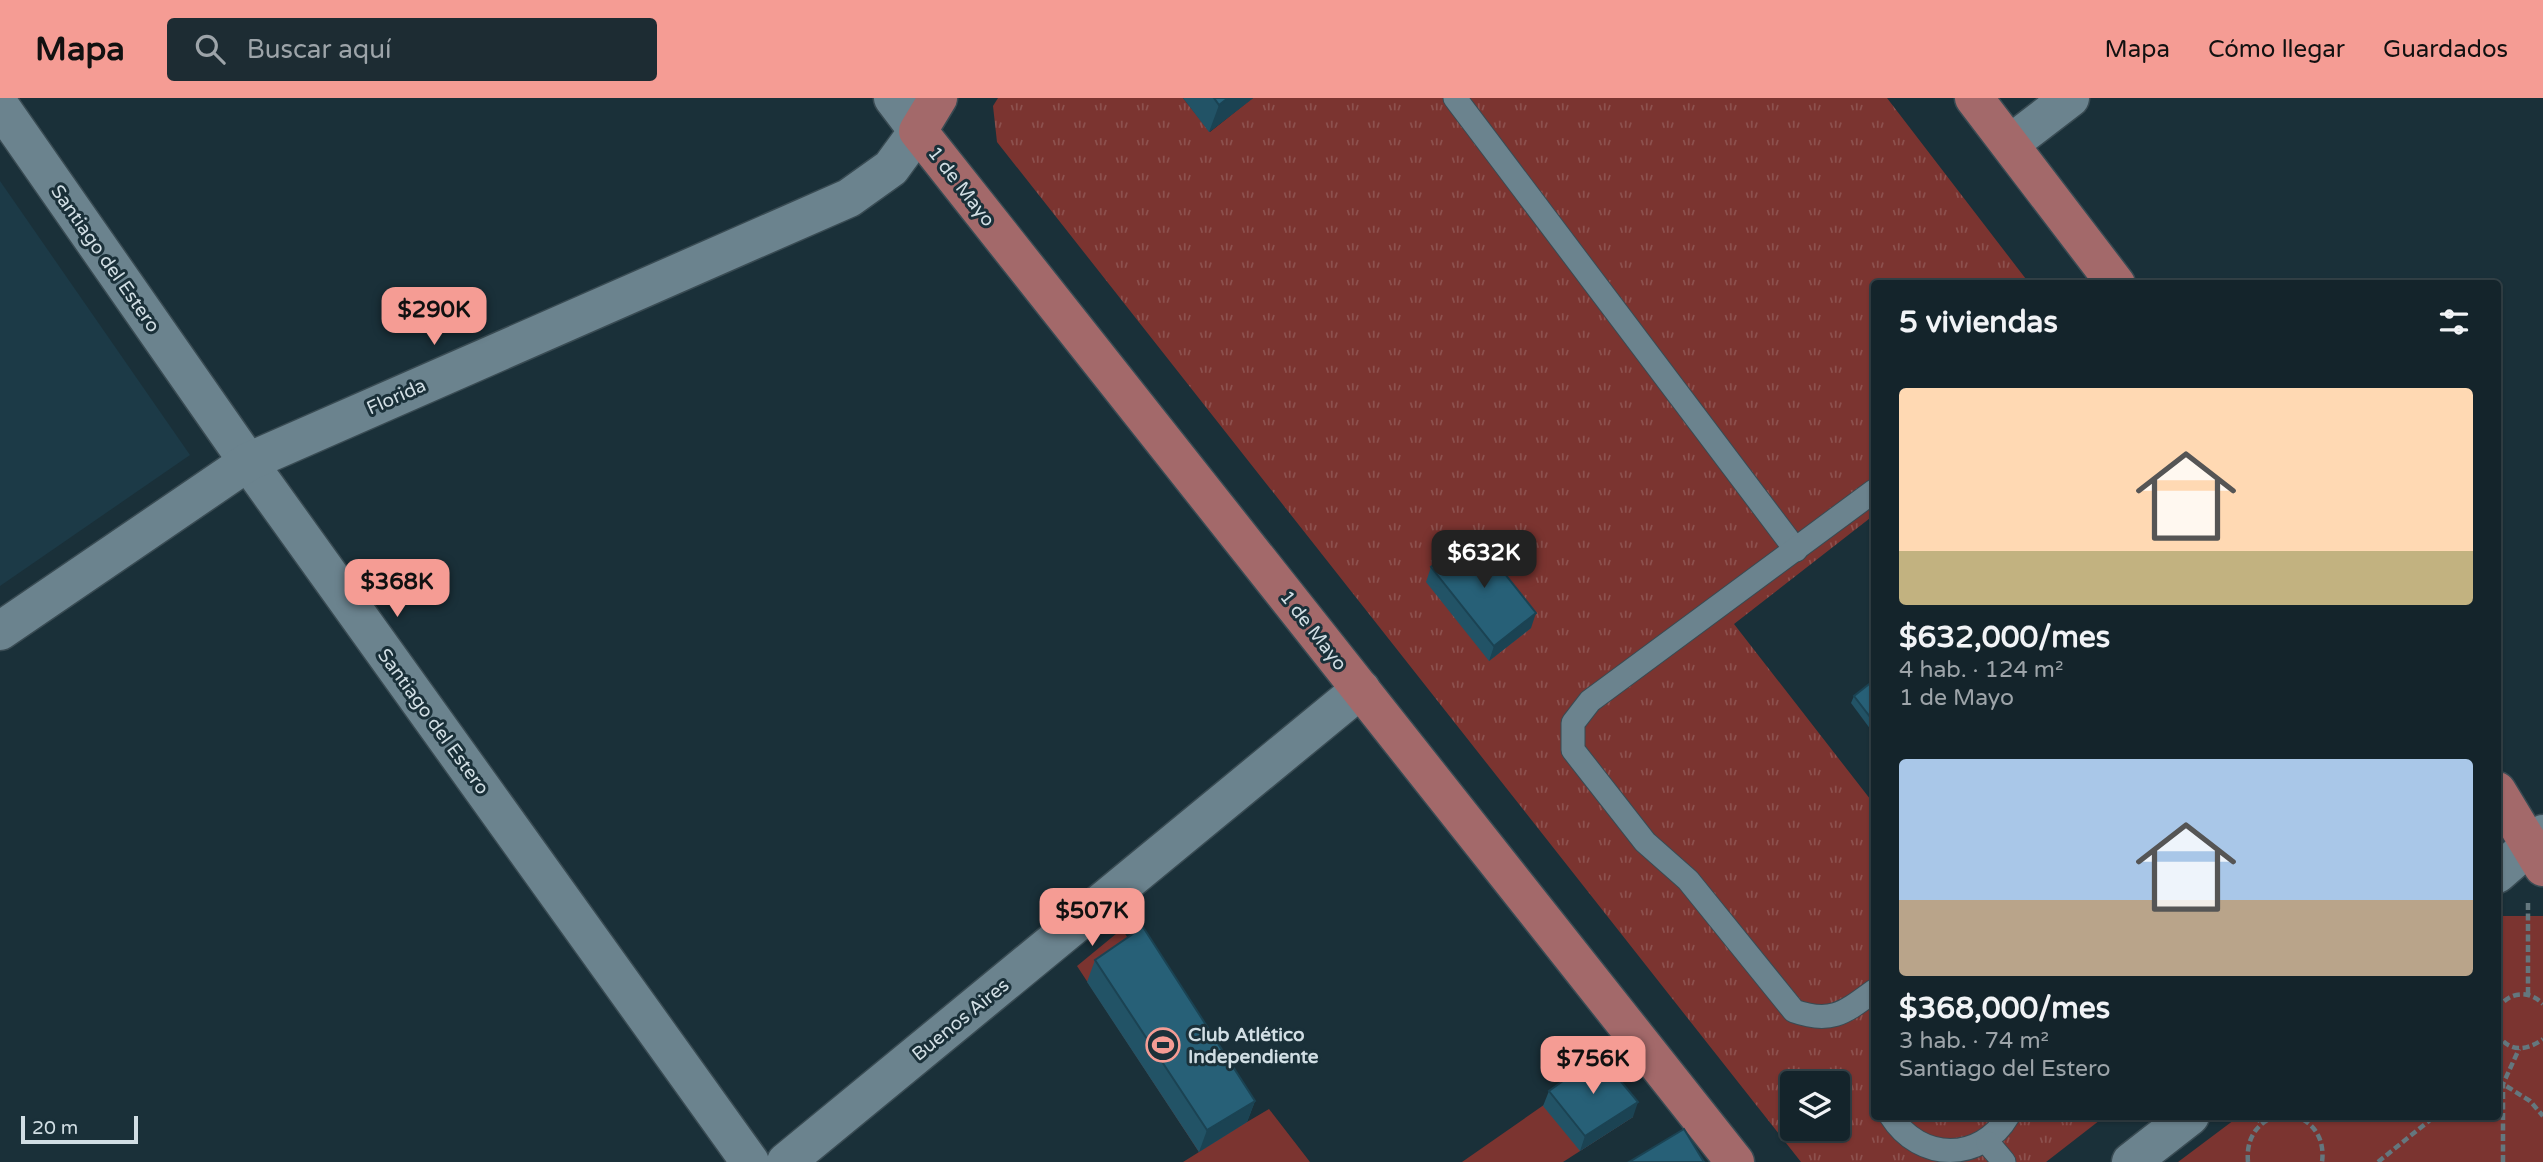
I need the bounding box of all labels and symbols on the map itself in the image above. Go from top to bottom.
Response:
street label: 1 de Mayo [923,142,999,231]
street label: Santiago del Estero [46,181,164,336]
pin: $290K [385,288,483,347]
street label: Florida [363,374,429,420]
pin: $632K [1435,531,1533,590]
pin: $368K [348,560,446,619]
street label: 1 de Mayo [1275,586,1351,675]
street label: Santiago del Estero [373,644,493,799]
pin: $507K [1043,888,1141,948]
street label: Buenos Aires [908,974,1013,1066]
place label: Club Atlético Independiente [1188,1024,1319,1069]
sports icon: Club Atlético Independiente [1144,1026,1182,1064]
pin: $756K [1544,1037,1642,1096]
scale bar [21,1113,138,1145]

